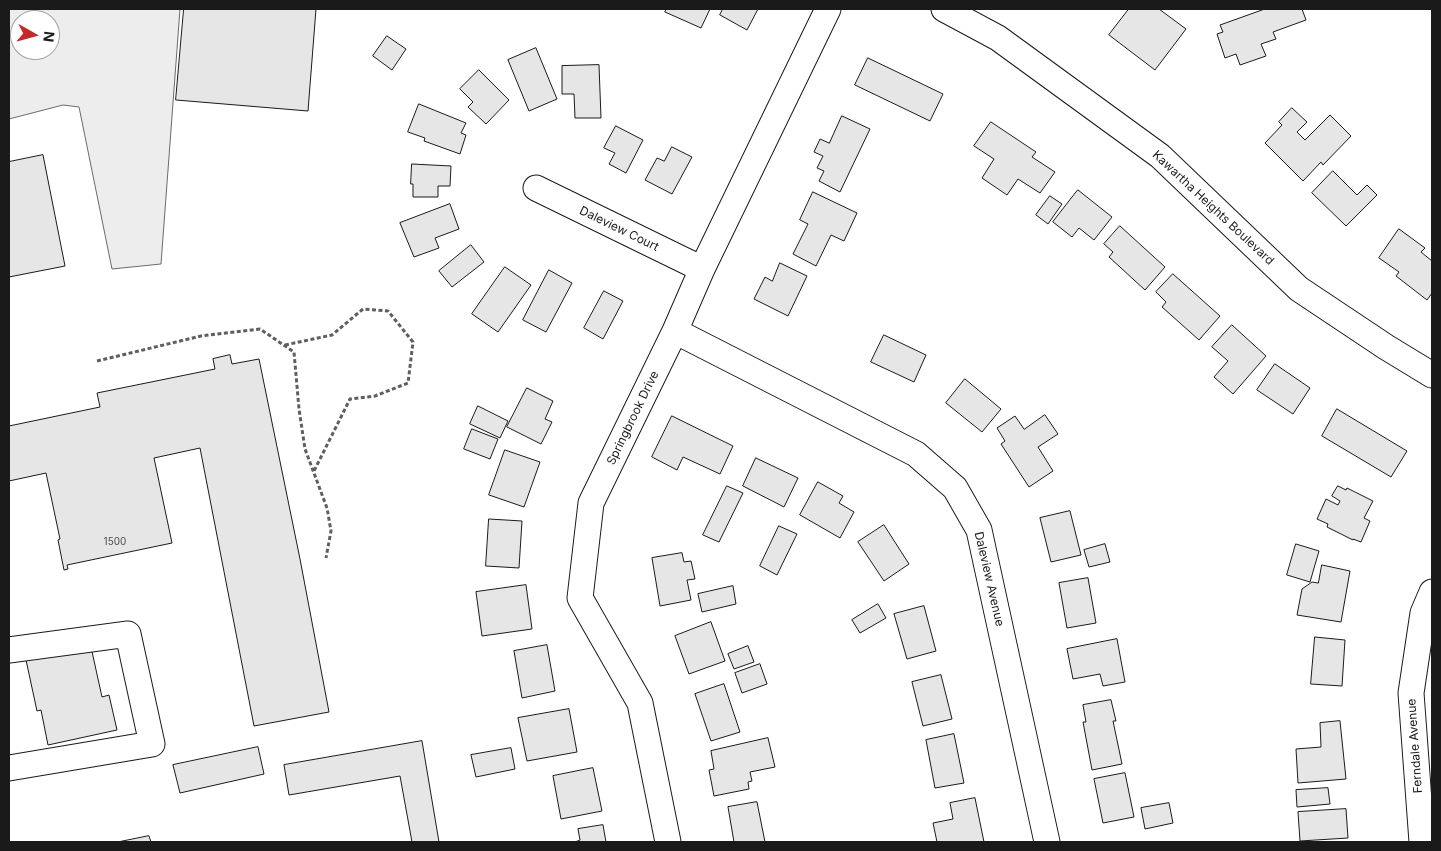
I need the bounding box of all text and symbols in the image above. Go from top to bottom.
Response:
north arrow [10,10,60,60]
text: N [40,30,58,43]
street label: Kawartha Heights Boulevard [1149,148,1277,268]
street label: Daleview Court [577,204,661,254]
street label: Springbrook Drive [604,369,662,467]
street label: Daleview Avenue [971,530,1007,628]
house number: 1500 [104,536,126,548]
street label: Ferndale Avenue [1405,698,1425,794]

